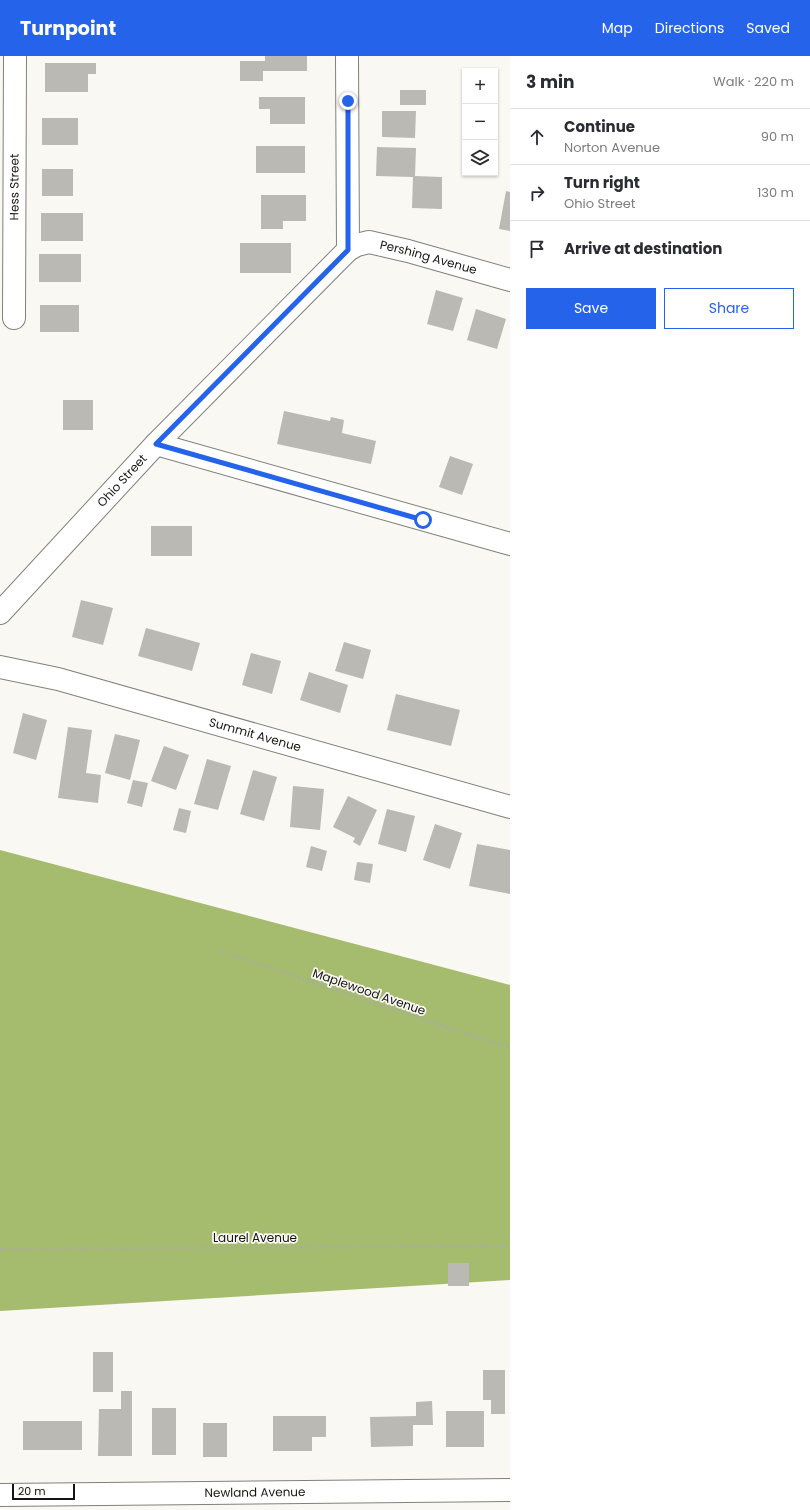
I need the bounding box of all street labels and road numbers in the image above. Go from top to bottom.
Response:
street label: Hess Street [5,154,23,220]
street label: Pershing Avenue [378,236,479,278]
street label: Ohio Street [93,450,150,510]
street label: Summit Avenue [207,713,303,755]
street label: Maplewood Avenue [310,964,428,1019]
street label: Laurel Avenue [213,1229,297,1246]
street label: Newland Avenue [204,1483,306,1501]

